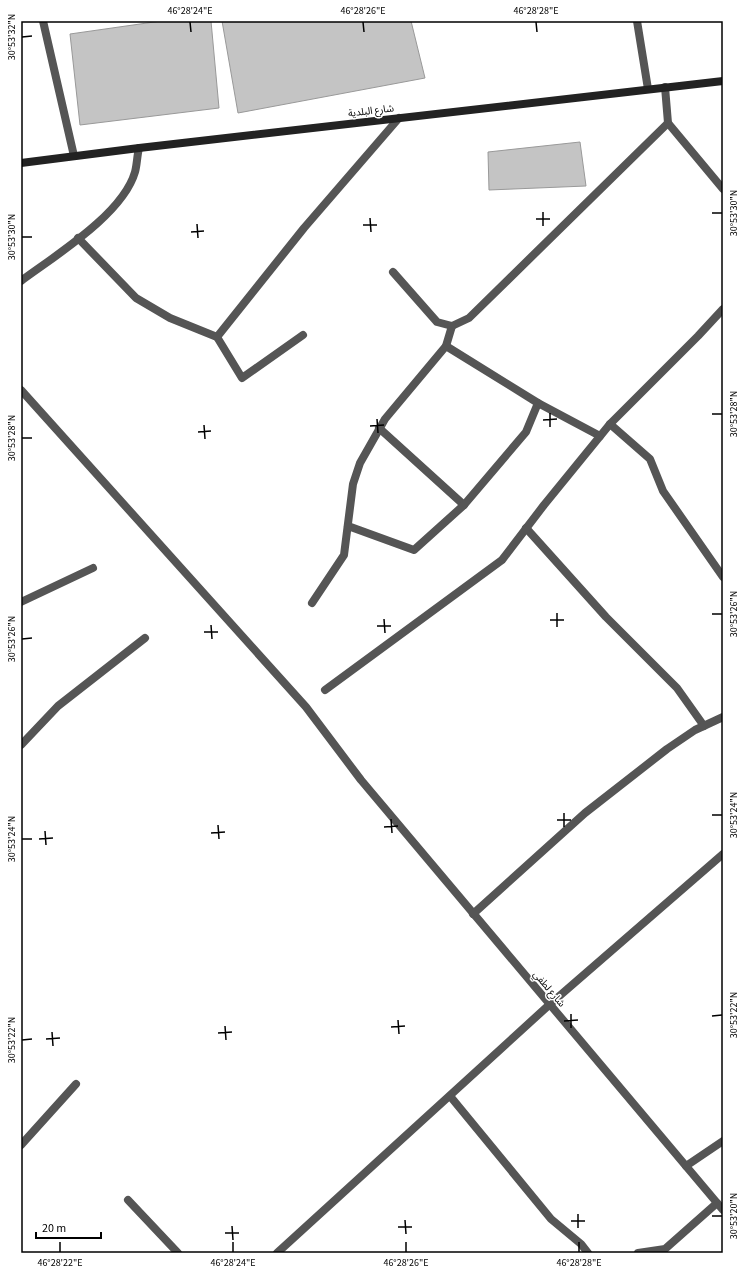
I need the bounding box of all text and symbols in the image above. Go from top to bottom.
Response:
text: 46°28'24"E [167,4,213,18]
text: 46°28'26"E [340,4,386,18]
text: 46°28'28"E [513,4,559,18]
text: 30°53'32"N [5,14,19,60]
street label: شارع البلدية [347,101,395,121]
text: 30°53'30"N [727,190,741,236]
text: 30°53'30"N [5,214,19,260]
text: 30°53'28"N [727,391,741,437]
text: 30°53'28"N [5,415,19,461]
text: 30°53'26"N [727,591,741,637]
text: 30°53'26"N [5,616,19,662]
text: 30°53'24"N [727,792,741,838]
text: 30°53'24"N [5,816,19,862]
street label: شارع لطفي [529,968,568,1010]
text: 30°53'22"N [727,992,741,1038]
text: 30°53'22"N [5,1017,19,1063]
text: 30°53'20"N [727,1193,741,1239]
scale bar [36,1214,101,1240]
text: 20 m [42,1220,66,1237]
text: 46°28'22"E [37,1256,83,1270]
text: 46°28'24"E [210,1256,256,1270]
text: 46°28'26"E [383,1256,429,1270]
text: 46°28'28"E [556,1256,602,1270]

